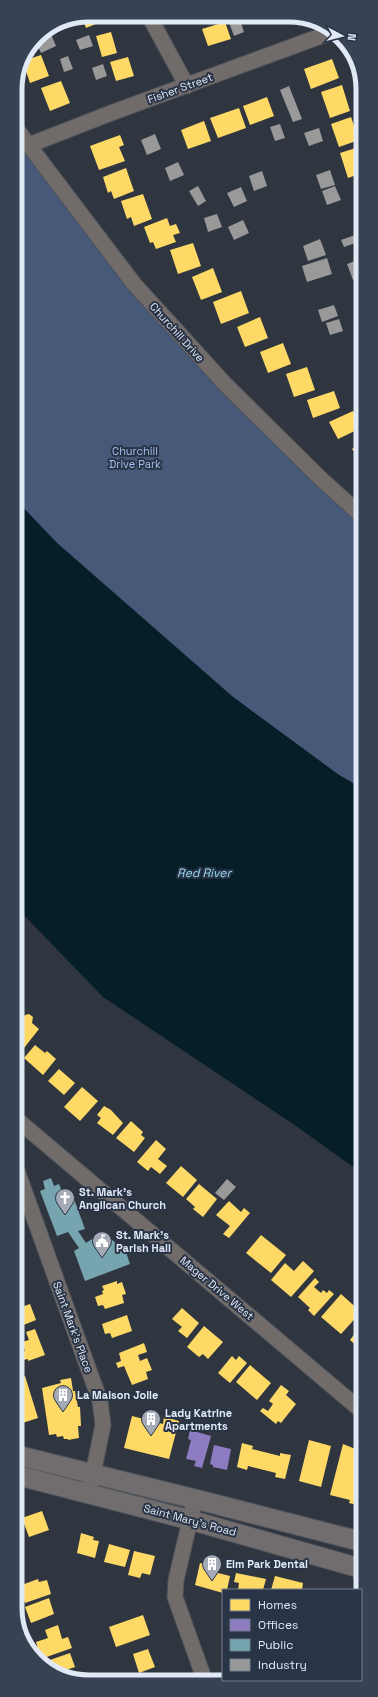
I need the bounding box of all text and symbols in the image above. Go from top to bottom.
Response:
north arrow [322,16,362,56]
text: N [345,33,359,42]
street label: Fisher Street [146,70,214,106]
street label: Churchill Drive [147,299,207,365]
park label: Churchill Drive Park [109,444,161,471]
water label: Red River [177,865,232,881]
place label: St. Mark's Anglican Church [79,1185,166,1212]
church icon: St. Mark's Anglican Church [54,1187,76,1215]
place label: St. Mark's Parish Hall [116,1228,171,1255]
public building icon: St. Mark's Parish Hall [91,1230,113,1258]
street label: Mager Drive West [177,1253,257,1323]
street label: Saint Mark's Place [50,1279,96,1375]
building icon: La Maison Jolie [52,1384,74,1412]
place label: La Maison Jolie [77,1388,158,1402]
place label: Lady Katrine Apartments [165,1406,232,1433]
building icon: Lady Katrine Apartments [140,1408,162,1436]
street label: Saint Mary's Road [142,1501,238,1539]
building icon: Elm Park Dental [201,1553,223,1581]
place label: Elm Park Dental [226,1557,308,1571]
legend [222,1589,362,1681]
text: Homes [258,1597,297,1613]
text: Offices [258,1617,298,1633]
text: Public [258,1637,293,1653]
text: Industry [258,1657,307,1673]

